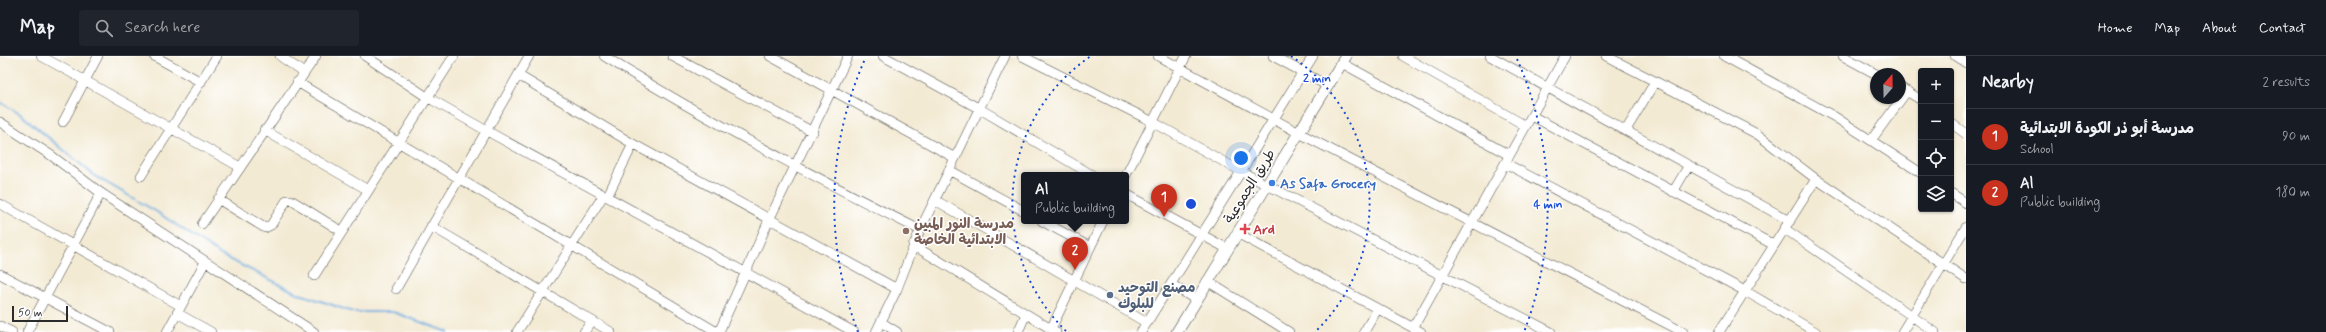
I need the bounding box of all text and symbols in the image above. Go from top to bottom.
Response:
search box [79,10,359,46]
text: Map [20,15,55,40]
icon: search [93,17,115,39]
text: Search here [125,18,200,38]
text: Home [2098,19,2132,37]
text: Map [2154,19,2180,37]
text: About [2202,19,2237,37]
text: Contact [2259,19,2306,37]
north arrow [1870,68,1906,104]
map controls [1918,68,1954,212]
button: + [1918,68,1954,104]
text: 2 min [1303,71,1331,87]
text: Nearby [1982,71,2034,93]
text: 2 results [2263,74,2310,91]
button: − [1918,104,1954,140]
text: مدرسة أبو ذر الكودة الابتدائية [2020,119,2194,139]
text: 1 [1992,128,1998,145]
text: 90 m [2282,128,2310,145]
button: locate [1918,140,1954,176]
text: School [2020,141,2054,158]
street label: طريق الجموعية [1220,146,1280,227]
your location [1231,148,1251,168]
popup [1021,172,1129,224]
text: Al [2020,174,2034,194]
place label: As Safa Grocery [1280,175,1376,193]
button: layers [1918,176,1954,212]
marker: As Safa Grocery [1267,178,1277,188]
text: Al [1035,180,1048,200]
pin: 1 [1151,184,1177,217]
text: 2 [1992,184,1998,201]
text: 180 m [2275,184,2310,201]
text: Public building [2020,194,2100,211]
centre of rings [1184,197,1198,211]
text: 4 min [1533,197,1563,213]
text: Public building [1035,200,1115,217]
place label: مدرسة النور المبين الابتدائية الخاصة [914,215,1014,249]
place label: Ard [1253,221,1275,239]
marker: Ard [1240,224,1250,234]
marker: مدرسة النور المبين الابتدائية الخاصة [901,226,911,236]
pin: 2 [1062,237,1088,270]
place label: مصنع التوحيد للبلوك [1118,279,1195,313]
marker: مصنع التوحيد للبلوك [1105,290,1115,300]
scale bar [12,304,68,323]
text: 50 m [18,306,43,320]

